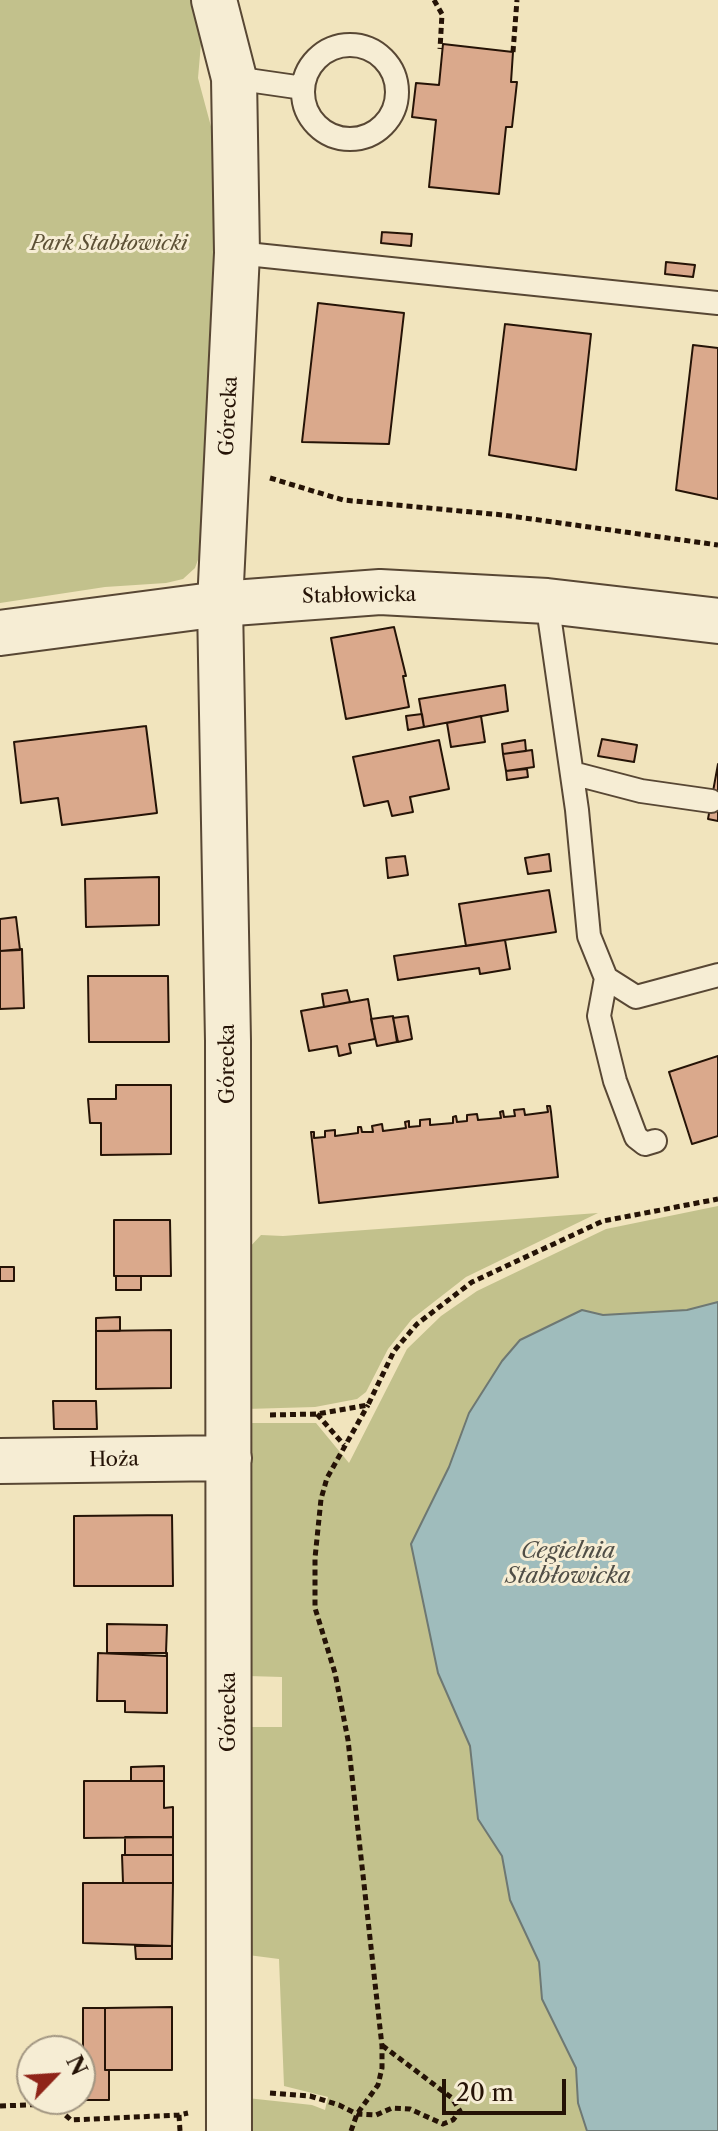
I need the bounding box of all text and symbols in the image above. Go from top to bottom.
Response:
park label: Park Stabłowicki [31,232,187,256]
street label: Górecka [215,375,243,457]
street label: Stabłowicka [302,583,416,609]
street label: Górecka [216,1024,240,1104]
street label: Hoża [89,1448,139,1472]
water label: Cegielnia Stabłowicka [505,1539,631,1590]
street label: Górecka [217,1672,241,1752]
north arrow [16,2035,96,2115]
text: N [60,2051,93,2080]
scale bar [446,2063,570,2113]
text: 20 m [456,2078,514,2107]

